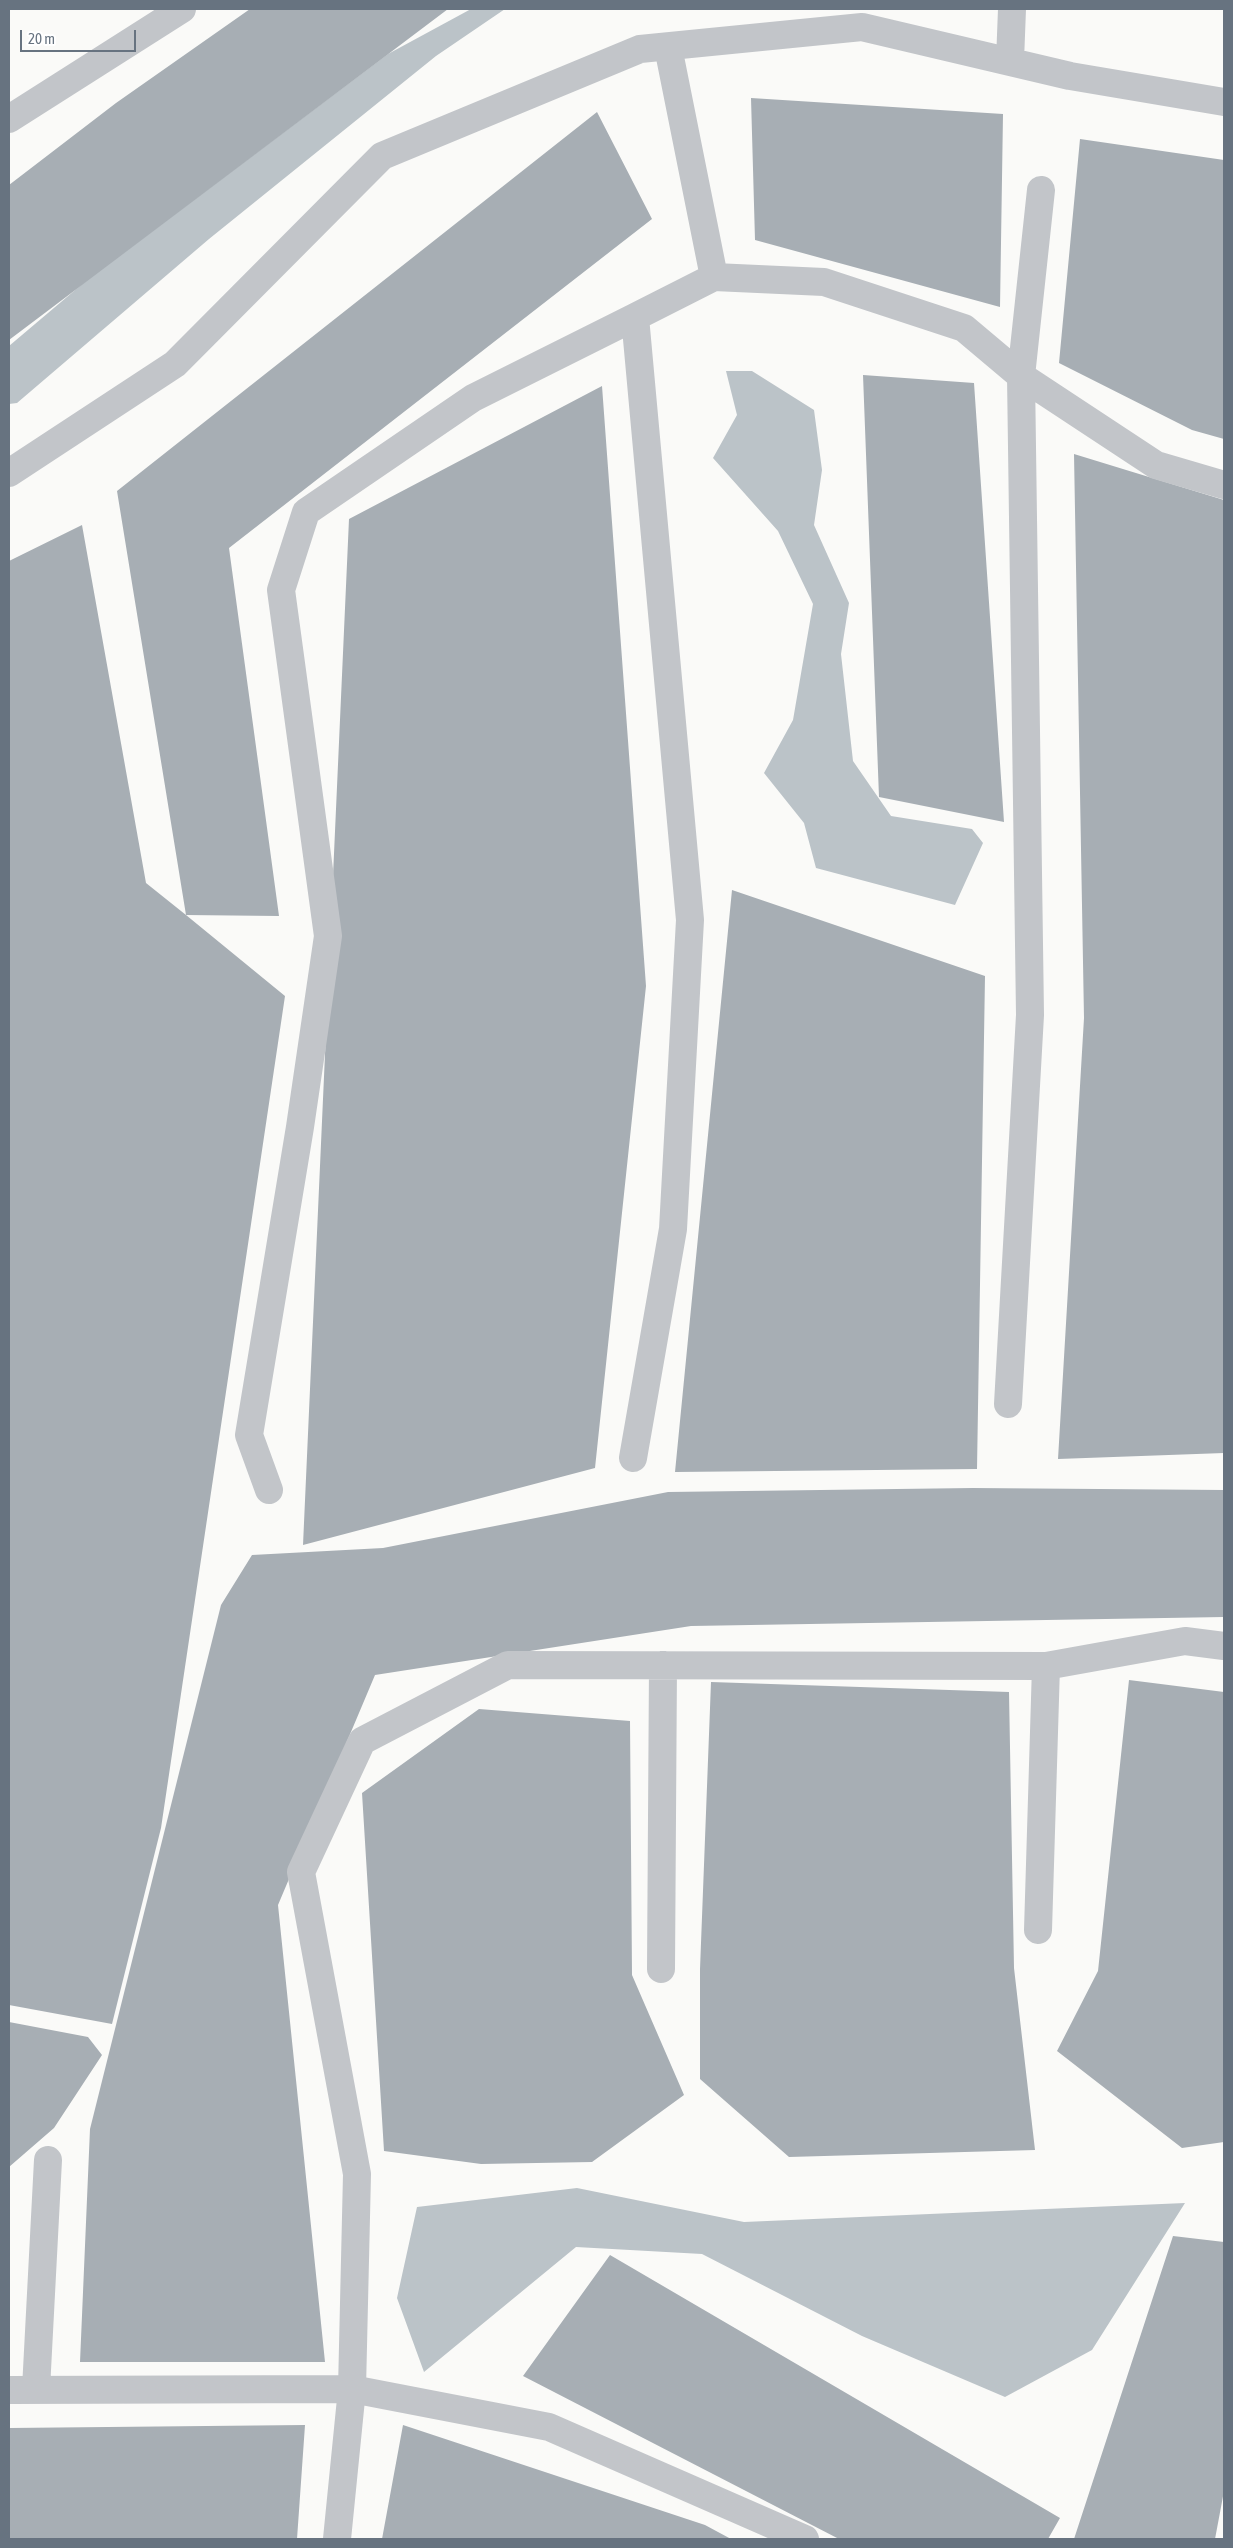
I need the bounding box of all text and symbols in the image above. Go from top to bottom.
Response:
scale bar [22,20,139,52]
text: 20 m [28,30,55,47]

